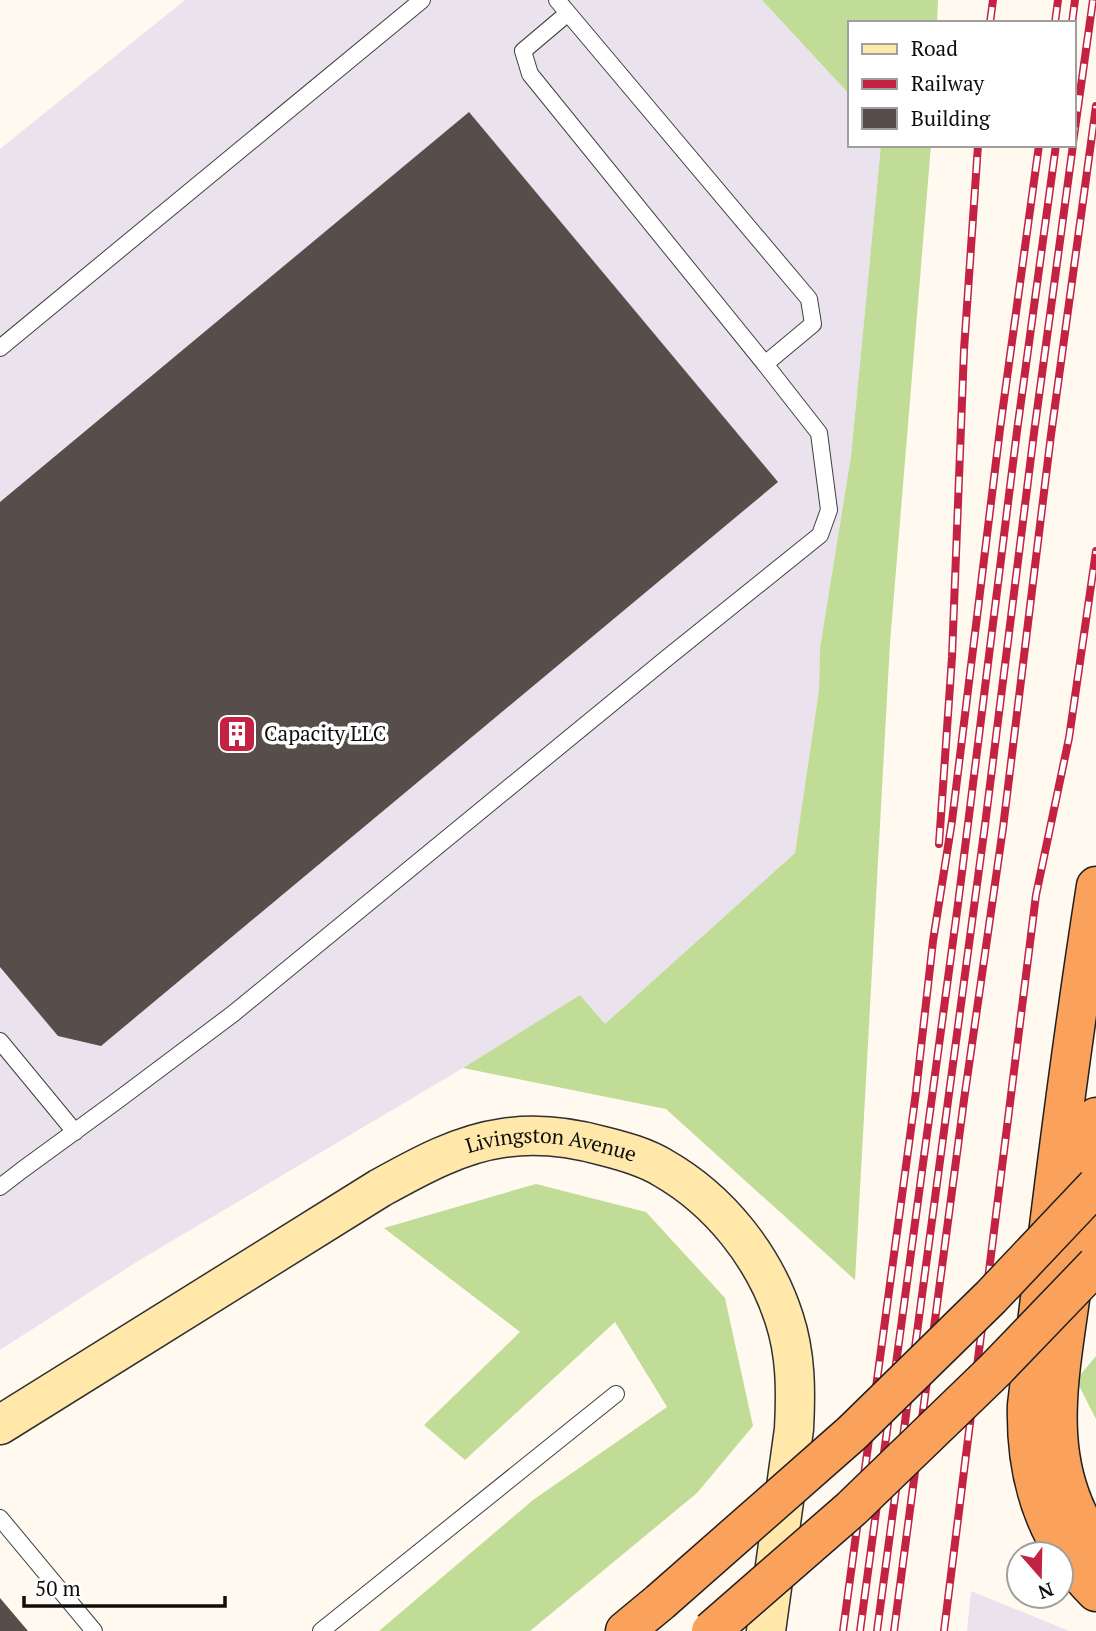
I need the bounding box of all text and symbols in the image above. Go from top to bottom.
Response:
legend [848,21,1075,147]
text: Road [911,34,958,62]
text: Railway [911,69,985,97]
text: Building [911,104,991,132]
building icon: Capacity LLC [216,713,258,755]
place label: Capacity LLC [264,719,386,747]
street label: Livingston Avenue [462,1121,640,1168]
north arrow [1005,1540,1075,1610]
scale bar [24,1564,226,1608]
text: 50 m [35,1574,81,1602]
text: N [1034,1577,1057,1606]

